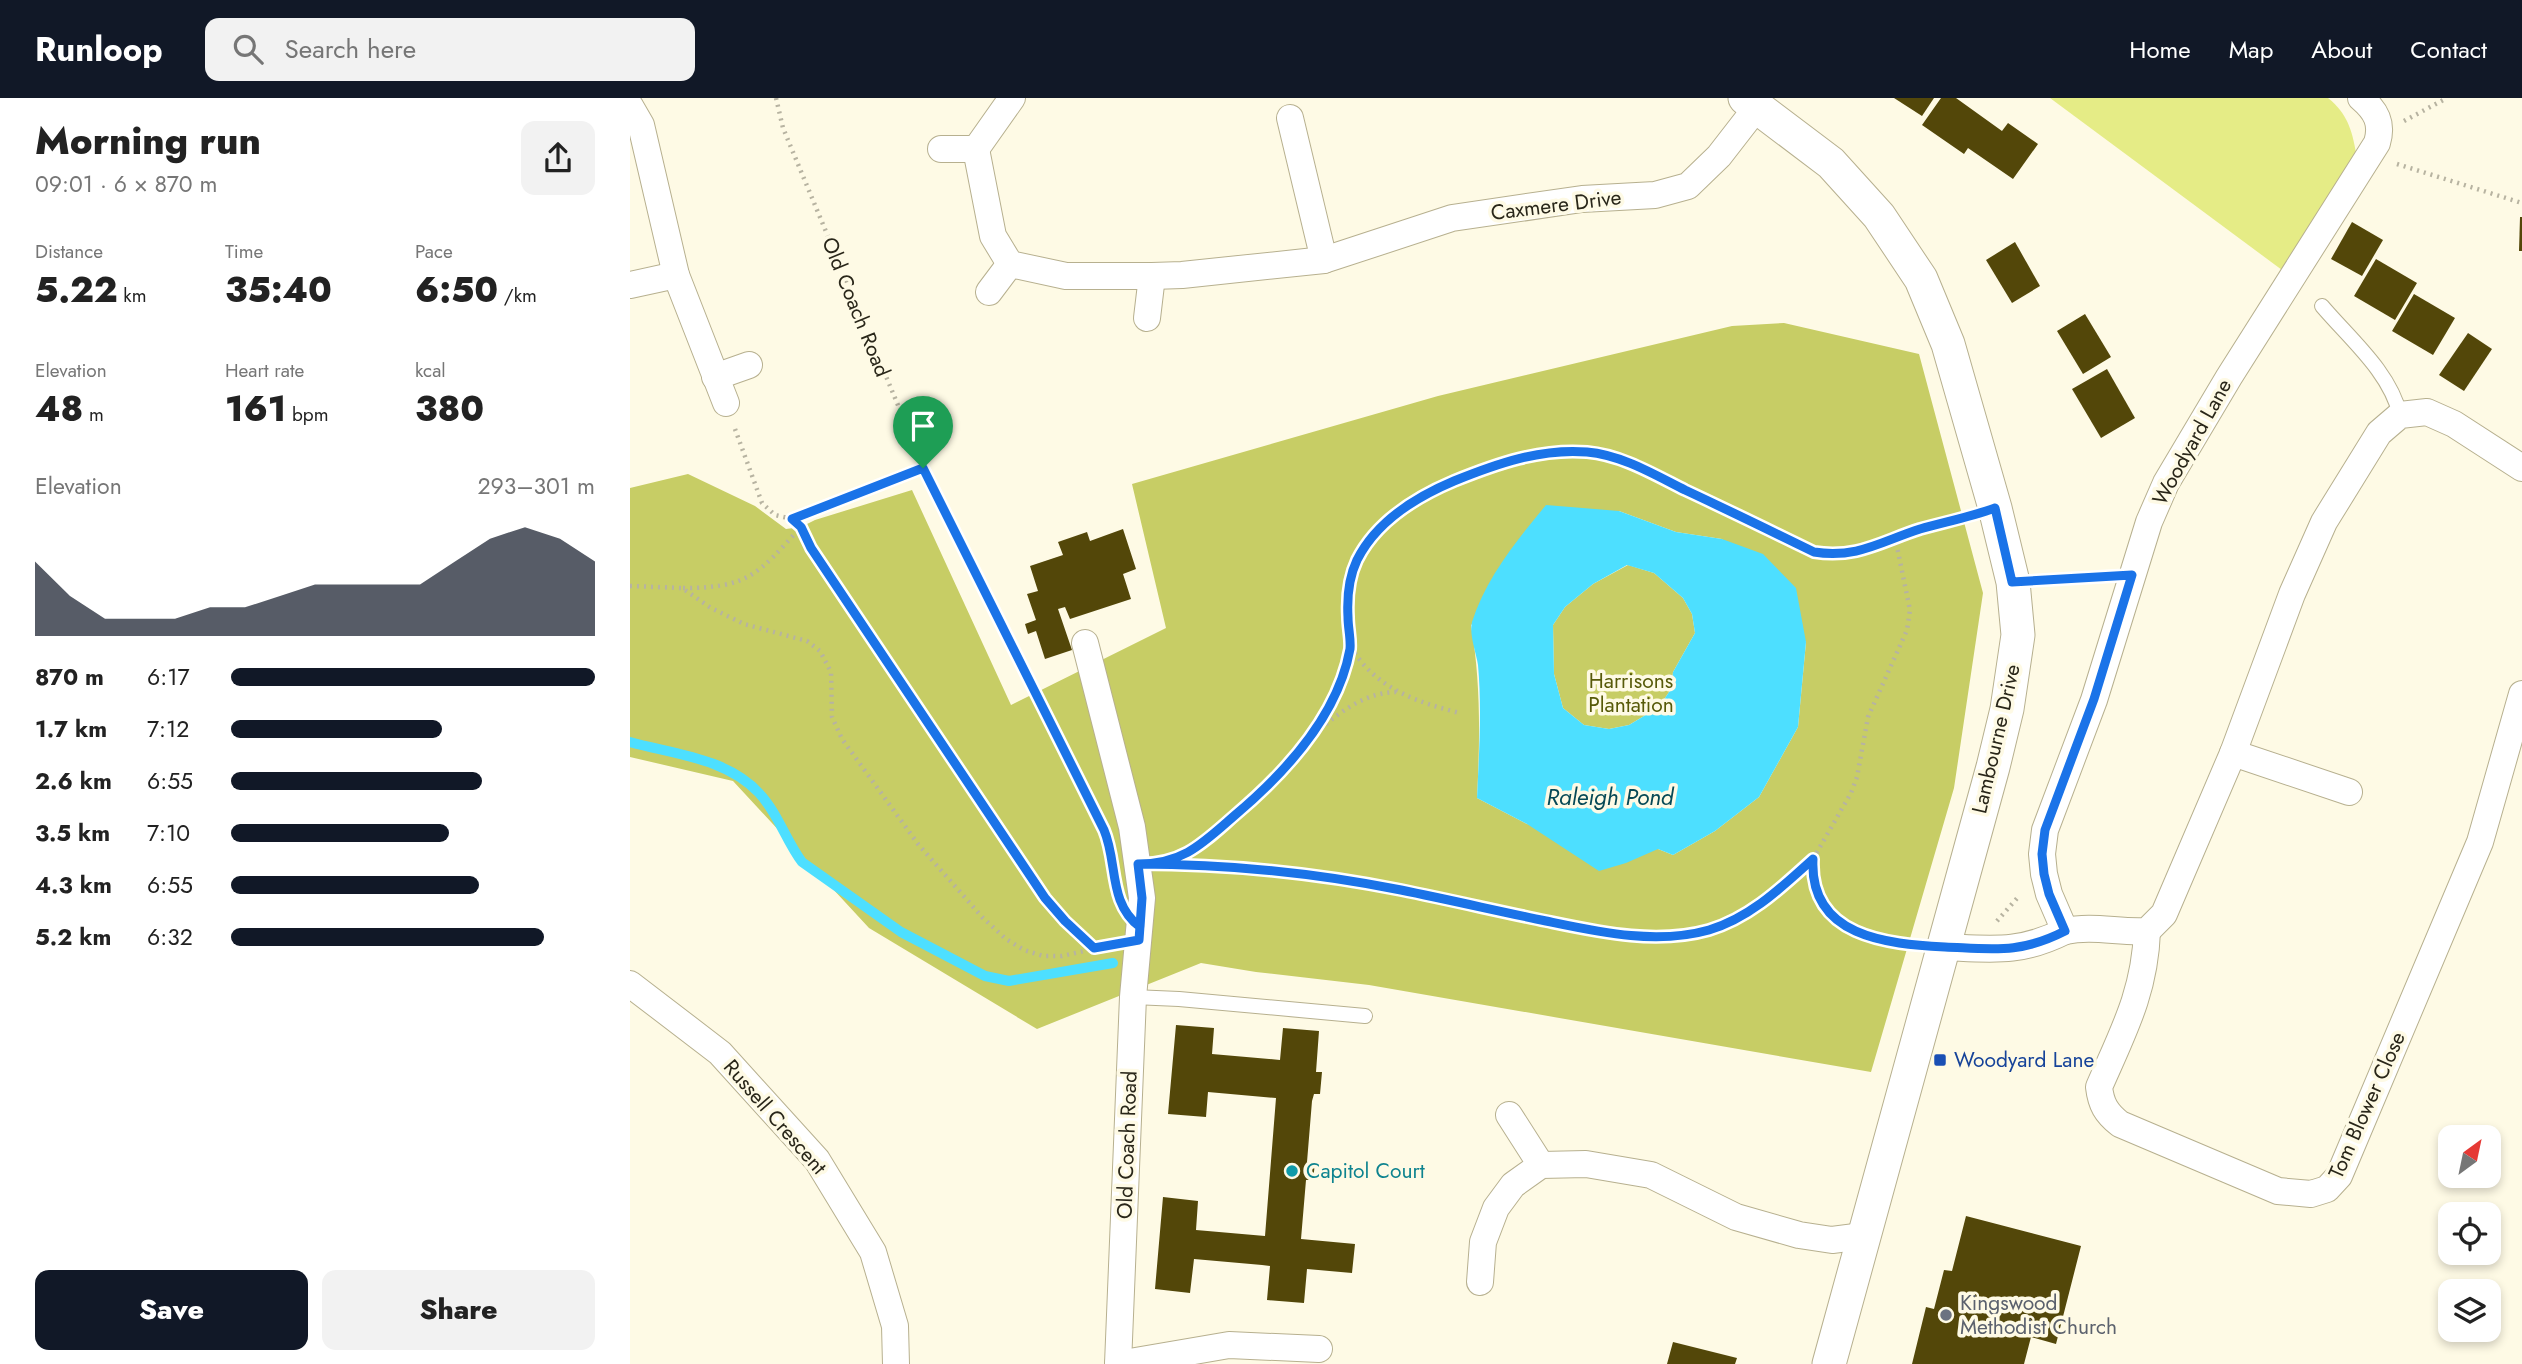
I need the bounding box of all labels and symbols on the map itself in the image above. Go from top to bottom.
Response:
street label: Caxmere Drive [1489,182,1623,228]
street label: Old Coach Road [814,233,898,381]
street label: Woodyard Lane [2145,373,2239,511]
pin [893,396,953,468]
street label: Lambourne Drive [1964,661,2028,817]
park label: Harrisons Plantation [1588,666,1674,720]
water label: Raleigh Pond [1546,780,1675,814]
street label: Tom Blower Close [2321,1027,2413,1183]
place label: Woodyard Lane [1954,1045,2094,1075]
marker: Woodyard Lane [1932,1052,1948,1068]
street label: Russell Crescent [716,1053,834,1181]
street label: Old Coach Road [1109,1070,1145,1220]
north arrow [2438,1125,2501,1188]
place label: Capitol Court [1306,1156,1425,1186]
marker: Capitol Court [1284,1163,1300,1179]
place label: Kingswood Methodist Church [1960,1288,2117,1342]
marker: Kingswood Methodist Church [1938,1307,1954,1323]

